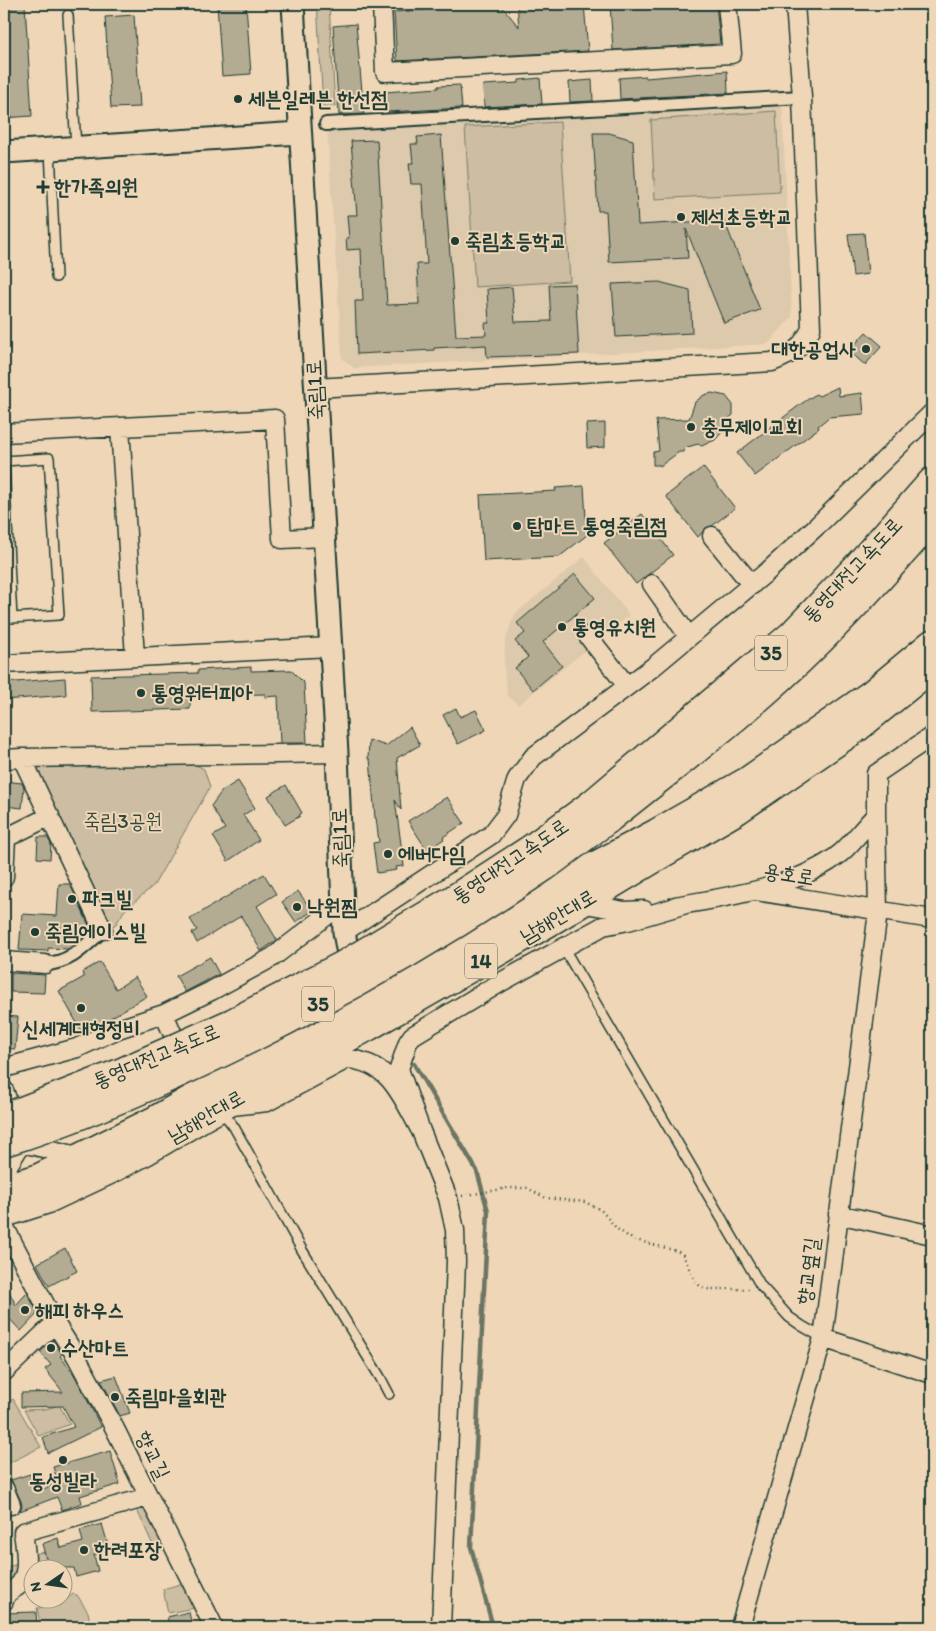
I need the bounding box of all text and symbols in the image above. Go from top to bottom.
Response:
place label: 세븐일레븐 한선점 [248,86,388,111]
marker: 세븐일레븐 한선점 [232,93,244,105]
place label: 한가족의원 [53,174,139,199]
marker: 한가족의원 [36,180,50,194]
place label: 제석초등학교 [691,204,792,229]
marker: 제석초등학교 [675,211,687,223]
place label: 죽림초등학교 [465,228,566,253]
marker: 죽림초등학교 [449,235,461,247]
place label: 대한공업사 [772,336,856,361]
marker: 대한공업사 [860,343,872,355]
street label: 죽림1로 [300,359,329,421]
place label: 충무제이교회 [701,414,802,439]
marker: 충무제이교회 [685,421,697,433]
street label: 통영대전고속도로 [796,512,907,628]
place label: 탑마트 통영죽림점 [527,513,667,538]
marker: 탑마트 통영죽림점 [511,520,523,532]
place label: 통영유치원 [572,614,657,639]
marker: 통영유치원 [556,621,568,633]
road number: 35 [755,636,787,670]
place label: 통영워터피아 [151,680,252,705]
marker: 통영워터피아 [135,687,147,699]
street label: 죽림1로 [326,807,353,869]
park label: 죽림3공원 [83,808,163,833]
street label: 통영대전고속도로 [447,812,573,909]
place label: 에버다임 [398,841,466,866]
marker: 에버다임 [382,848,394,860]
street label: 용호로 [762,857,816,890]
street label: 남해안대로 [515,883,600,948]
place label: 파크빌 [82,886,134,911]
marker: 파크빌 [66,893,78,905]
place label: 낙원찜 [307,894,358,919]
marker: 낙원찜 [291,901,303,913]
place label: 죽림에이스빌 [45,919,147,944]
marker: 죽림에이스빌 [29,926,41,938]
road number: 14 [465,944,497,978]
road number: 35 [302,986,334,1022]
marker: 신세계대형정비 [75,1002,87,1014]
place label: 신세계대형정비 [22,1016,140,1041]
street label: 통영대전고속도로 [89,1018,223,1093]
street label: 남해안대로 [163,1084,249,1148]
street label: 향교옆길 [791,1236,824,1306]
place label: 해피 하우스 [34,1297,124,1322]
marker: 해피 하우스 [19,1304,31,1316]
place label: 수산마트 [61,1335,129,1360]
marker: 수산마트 [45,1342,57,1354]
place label: 죽림마을회관 [125,1384,226,1409]
marker: 죽림마을회관 [109,1391,121,1403]
street label: 향교길 [131,1427,176,1483]
marker: 동성빌라 [57,1454,69,1466]
place label: 동성빌라 [29,1468,97,1493]
place label: 한려포장 [93,1537,162,1562]
marker: 한려포장 [78,1544,90,1556]
north arrow [22,1558,72,1608]
text: N [26,1580,45,1593]

